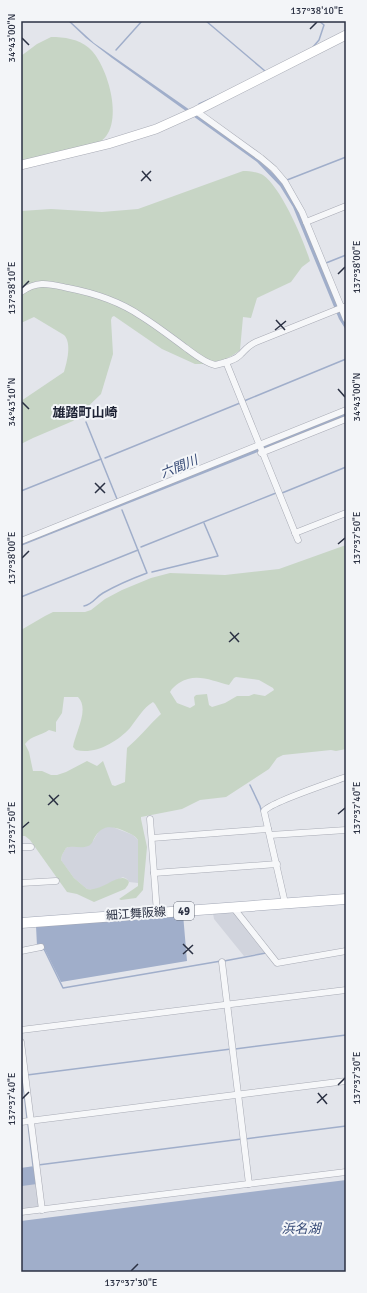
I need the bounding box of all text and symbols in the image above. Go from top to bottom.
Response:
text: 137°38'10"E [290,5,344,17]
text: 34°43'00"N [6,14,18,62]
text: 137°38'00"E [351,240,363,294]
text: 137°38'10"E [6,261,18,315]
text: 34°43'00"N [351,373,363,421]
text: 34°43'10"N [6,378,18,426]
district label: 雄踏町山崎 [52,405,118,421]
water label: 六間川 [158,452,202,482]
text: 137°37'50"E [351,511,363,565]
text: 137°38'00"E [6,531,18,585]
text: 137°37'40"E [351,781,363,835]
text: 137°37'50"E [6,801,18,855]
road number: 49 [174,902,194,920]
street label: 細江舞阪線 [106,904,166,924]
text: 137°37'30"E [351,1051,363,1105]
text: 137°37'40"E [6,1072,18,1126]
water label: 浜名湖 [281,1221,322,1237]
text: 137°37'30"E [104,1277,158,1289]

